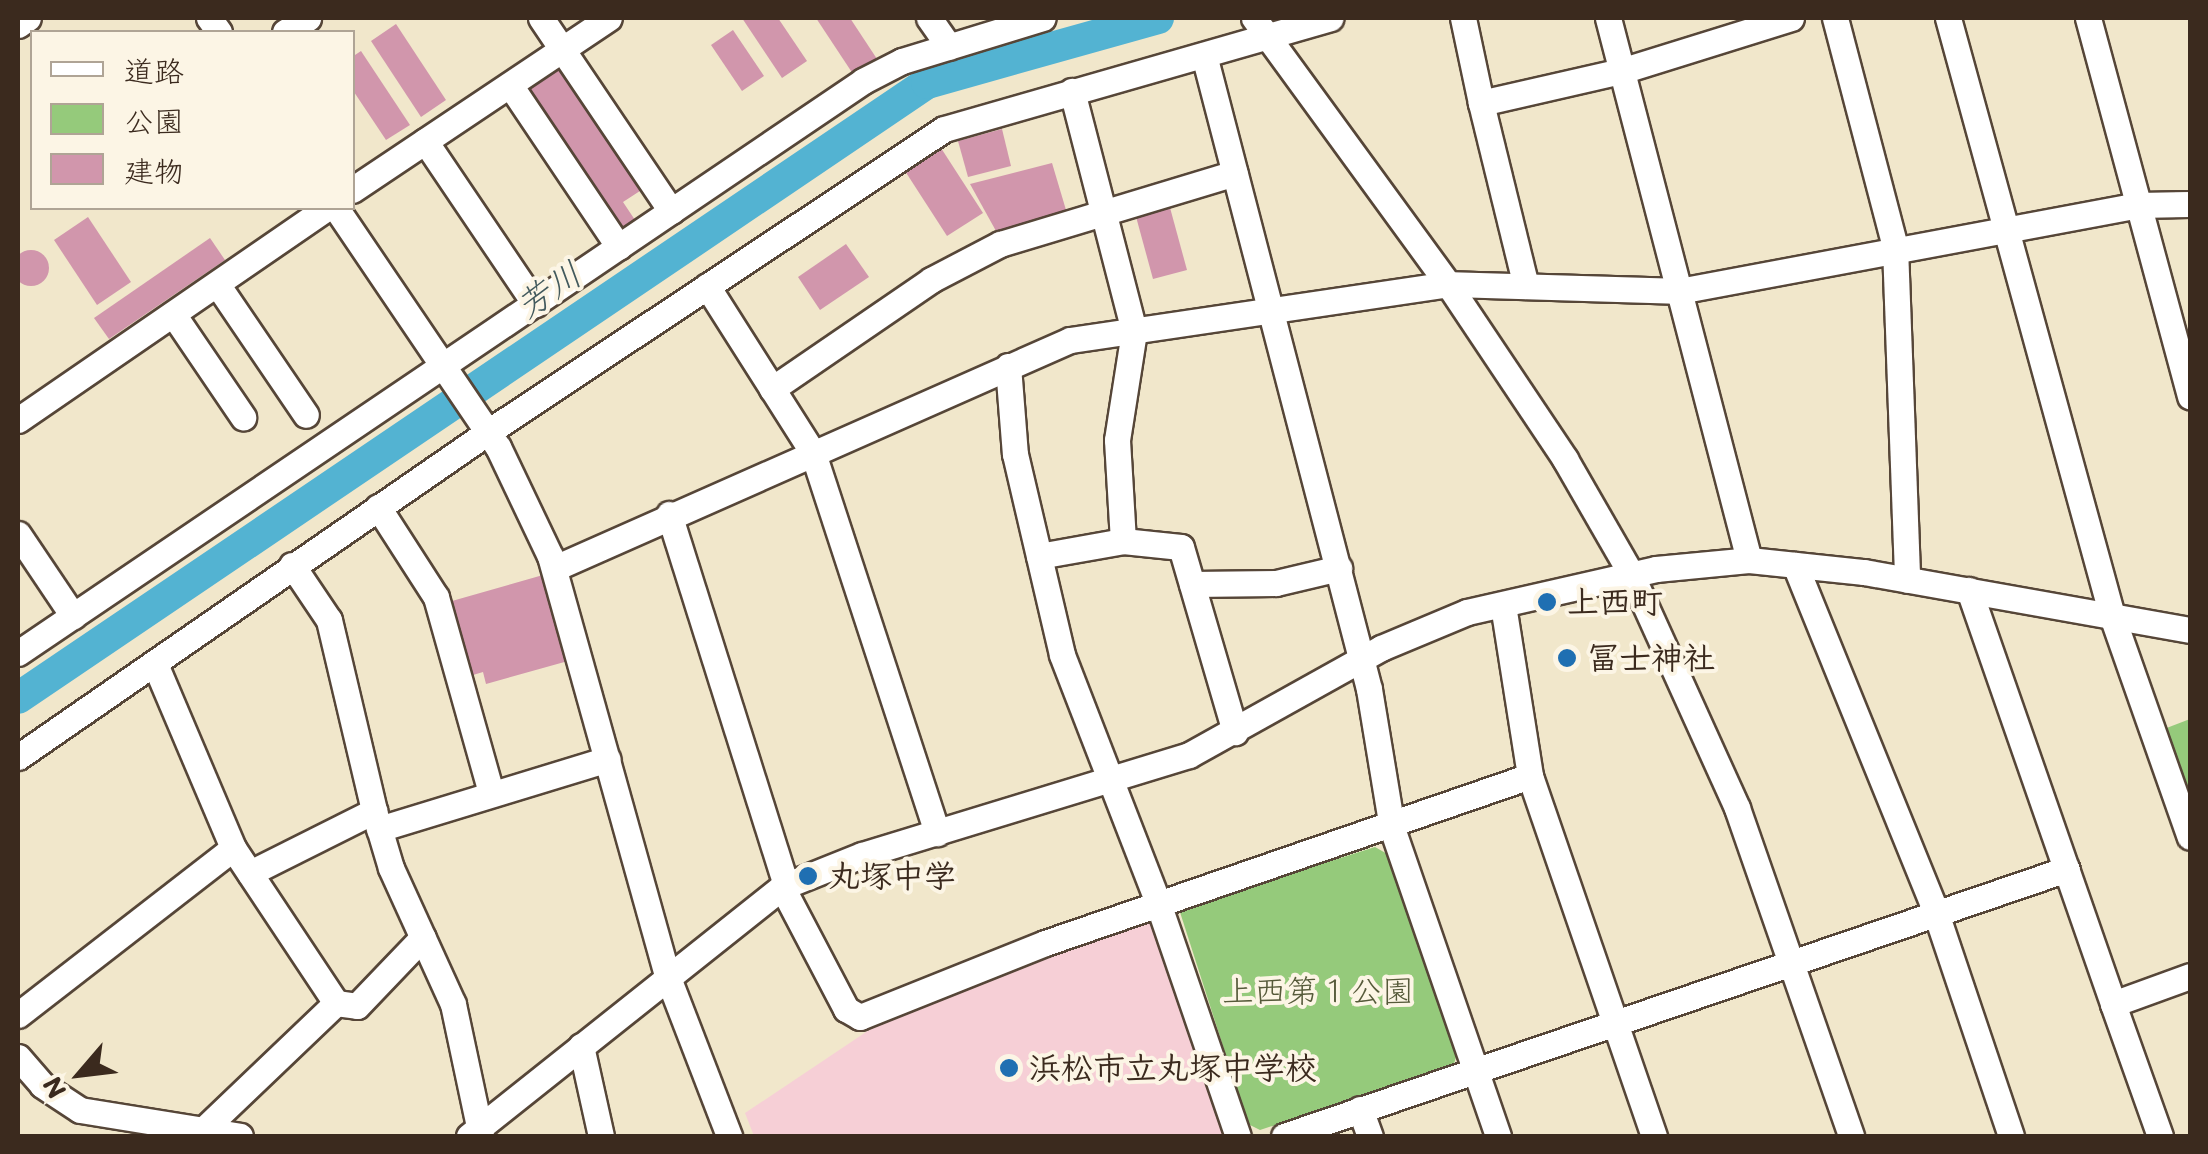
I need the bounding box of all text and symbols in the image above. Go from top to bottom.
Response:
legend [30,30,355,210]
text: 道路 [124,53,184,90]
text: 公園 [124,103,184,140]
text: 建物 [124,153,184,190]
water label: 芳川 [508,253,590,327]
place label: 上西町 [1567,583,1663,621]
marker: 上西町 [1536,591,1558,613]
place label: 冨士神社 [1587,639,1715,677]
marker: 冨士神社 [1556,647,1578,669]
place label: 丸塚中学 [828,857,956,895]
marker: 丸塚中学 [797,865,819,887]
park label: 上西第１公園 [1222,972,1414,1010]
north arrow [30,1024,130,1124]
place label: 浜松市立丸塚中学校 [1029,1049,1317,1087]
marker: 浜松市立丸塚中学校 [998,1057,1020,1079]
text: N [34,1072,73,1104]

